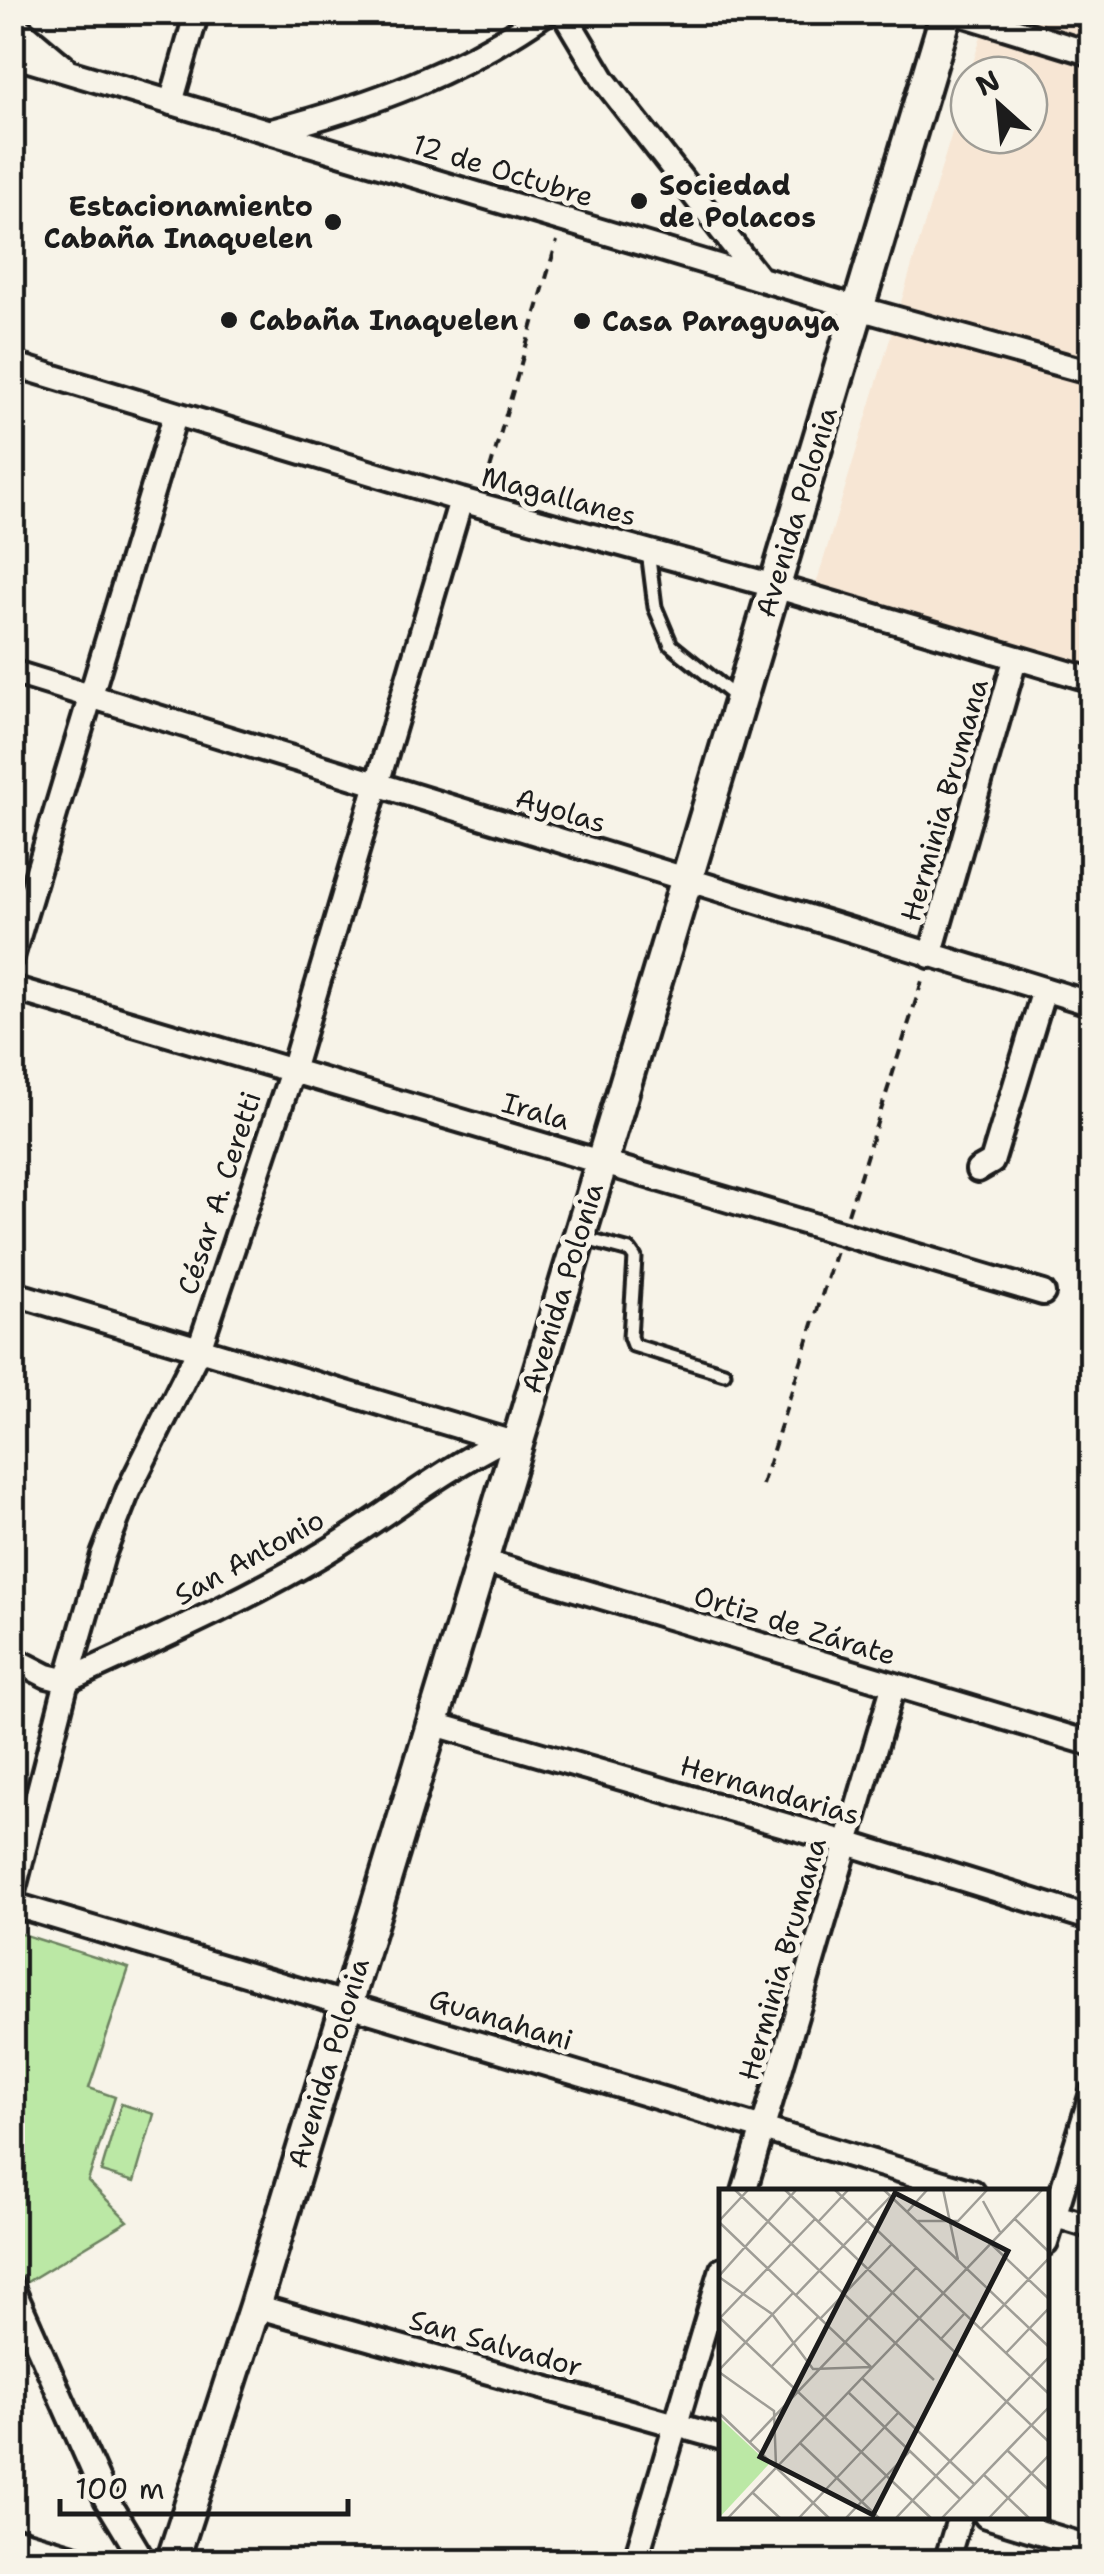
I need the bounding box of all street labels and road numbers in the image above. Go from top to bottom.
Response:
street label: 12 de Octubre [408,124,598,216]
street label: Avenida Polonia [746,402,846,622]
street label: Magallanes [477,457,641,535]
street label: Herminia Brumana [891,674,997,926]
street label: Ayolas [511,778,611,842]
street label: Irala [498,1083,574,1139]
street label: César A. Ceretti [168,1086,270,1300]
street label: Avenida Polonia [512,1178,612,1398]
street label: San Antonio [167,1500,331,1614]
street label: Ortiz de Zárate [689,1576,901,1674]
street label: Hernandarias [676,1746,864,1834]
street label: Herminia Brumana [729,1833,835,2085]
street label: Avenida Polonia [278,1953,378,2173]
street label: Guanahani [425,1979,577,2059]
street label: San Salvador [405,2300,587,2386]

